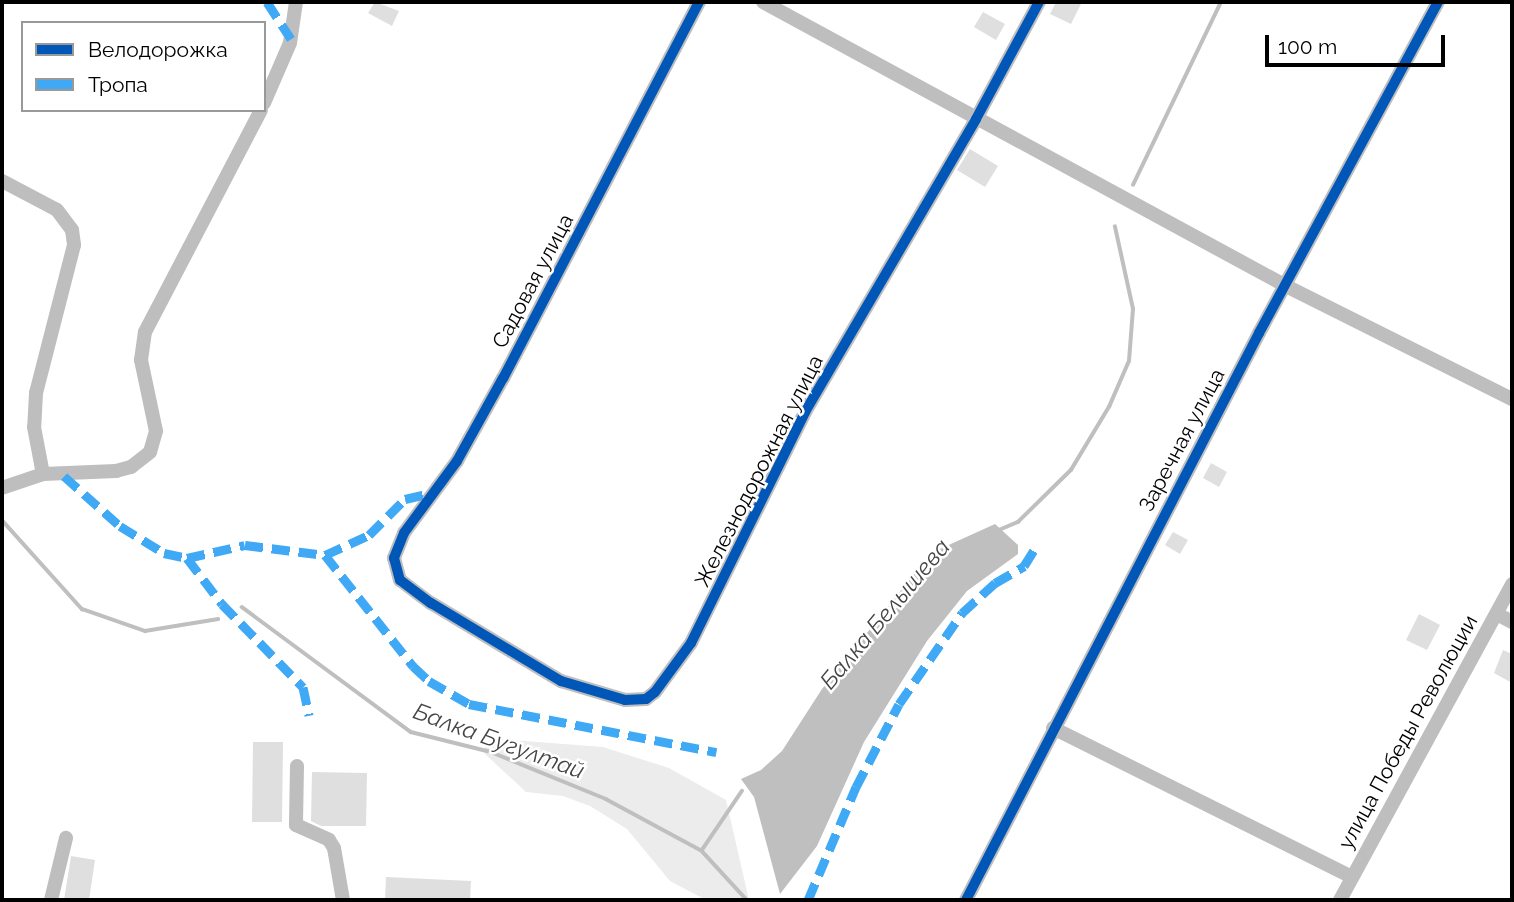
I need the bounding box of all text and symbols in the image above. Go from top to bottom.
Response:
legend [21,21,266,112]
scale bar [1269,21,1449,65]
text: 100 m [1278,34,1337,59]
text: Велодорожка [88,37,228,62]
text: Тропа [88,72,148,97]
street label: Садовая улица [487,209,579,353]
street label: Железнодорожная улица [689,351,829,591]
street label: Заречная улица [1134,364,1230,516]
water label: Балка Белышева [814,533,956,695]
street label: улица Победы Революции [1333,611,1483,853]
water label: Балка Бугултай [410,697,588,785]

